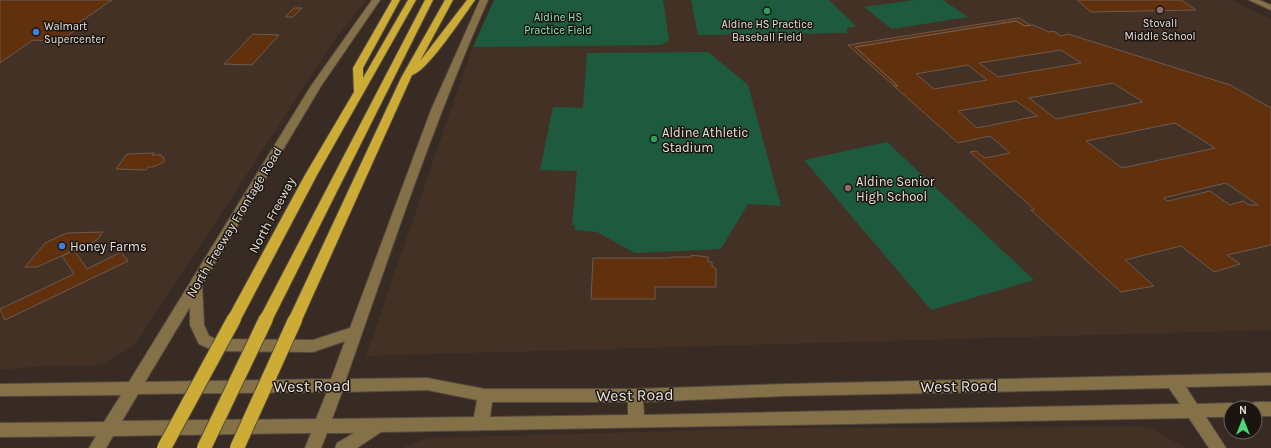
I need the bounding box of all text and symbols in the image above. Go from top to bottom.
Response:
marker: Stovall Middle School [1155,5,1165,15]
marker: Aldine HS Practice Baseball Field [762,6,772,16]
park label: Aldine HS Practice Field [524,11,592,37]
place label: Stovall Middle School [1124,17,1196,43]
place label: Aldine HS Practice Baseball Field [721,18,813,44]
place label: Walmart Supercenter [44,20,105,46]
marker: Walmart Supercenter [31,27,41,37]
place label: Aldine Athletic Stadium [662,125,748,155]
marker: Aldine Athletic Stadium [649,134,659,144]
street label: North Freeway Frontage Road [183,144,285,300]
street label: North Freeway [246,174,298,256]
place label: Aldine Senior High School [856,174,935,204]
marker: Aldine Senior High School [843,183,853,193]
place label: Honey Farms [70,239,147,254]
marker: Honey Farms [57,241,67,251]
street label: West Road [273,376,351,396]
street label: West Road [920,376,998,396]
street label: West Road [596,385,674,405]
north arrow [1223,400,1263,440]
text: N [1239,404,1247,417]

